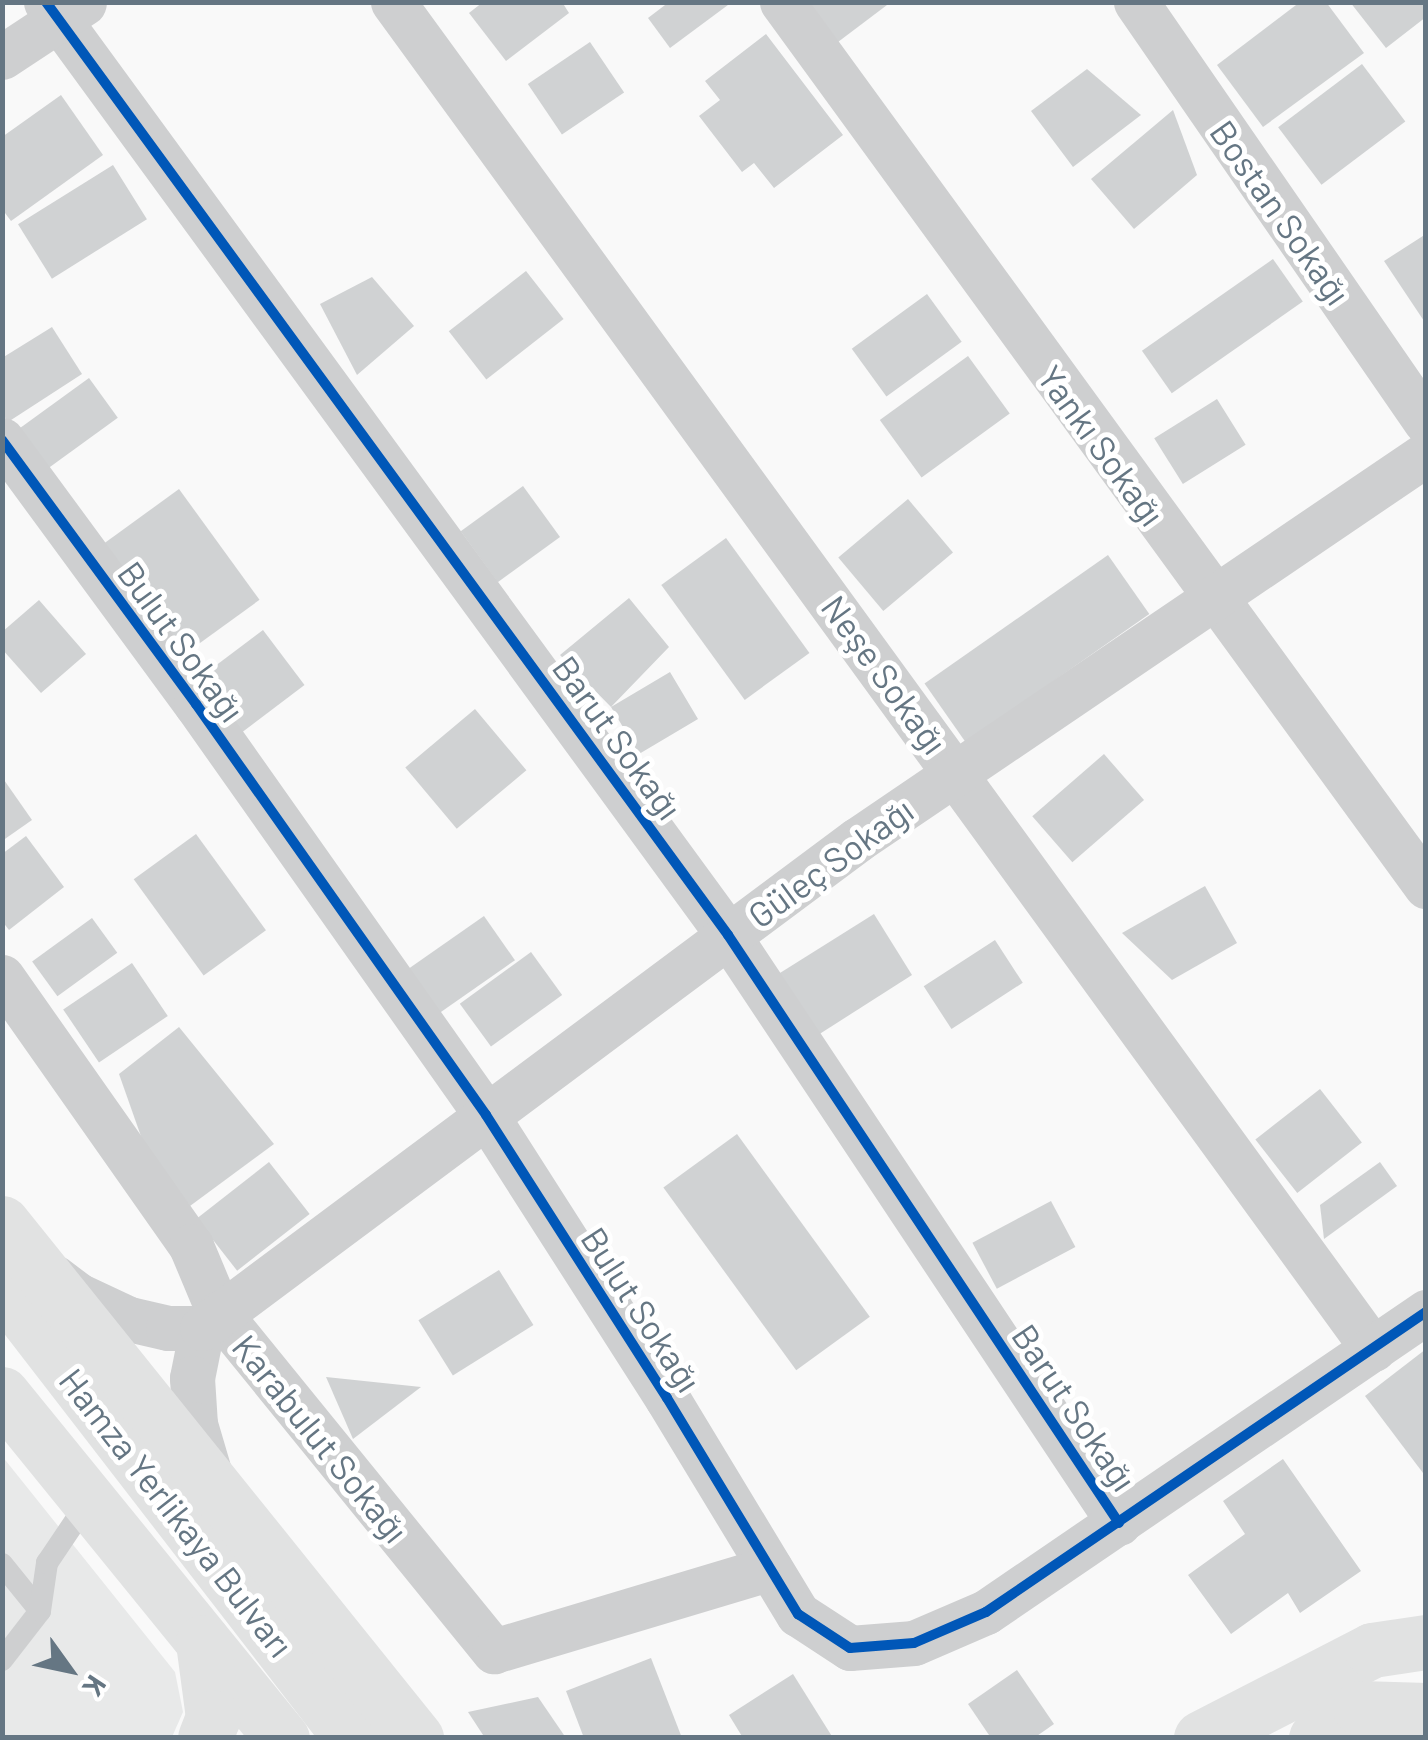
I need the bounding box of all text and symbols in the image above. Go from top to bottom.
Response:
street label: Bostan Sokağı [1202,112,1360,312]
street label: Yankı Sokağı [1030,357,1174,533]
street label: Bulut Sokağı [110,553,254,729]
street label: Neşe Sokağı [814,587,956,761]
street label: Barut Sokağı [545,647,691,827]
street label: Güleç Sokağı [740,788,920,936]
street label: Bulut Sokağı [573,1219,711,1399]
street label: Barut Sokağı [1004,1316,1146,1498]
street label: Karabulut Sokağı [224,1326,418,1550]
street label: Hamza Yerlikaya Bulvarı [51,1359,303,1665]
north arrow [20,1620,120,1720]
text: K [76,1670,114,1703]

